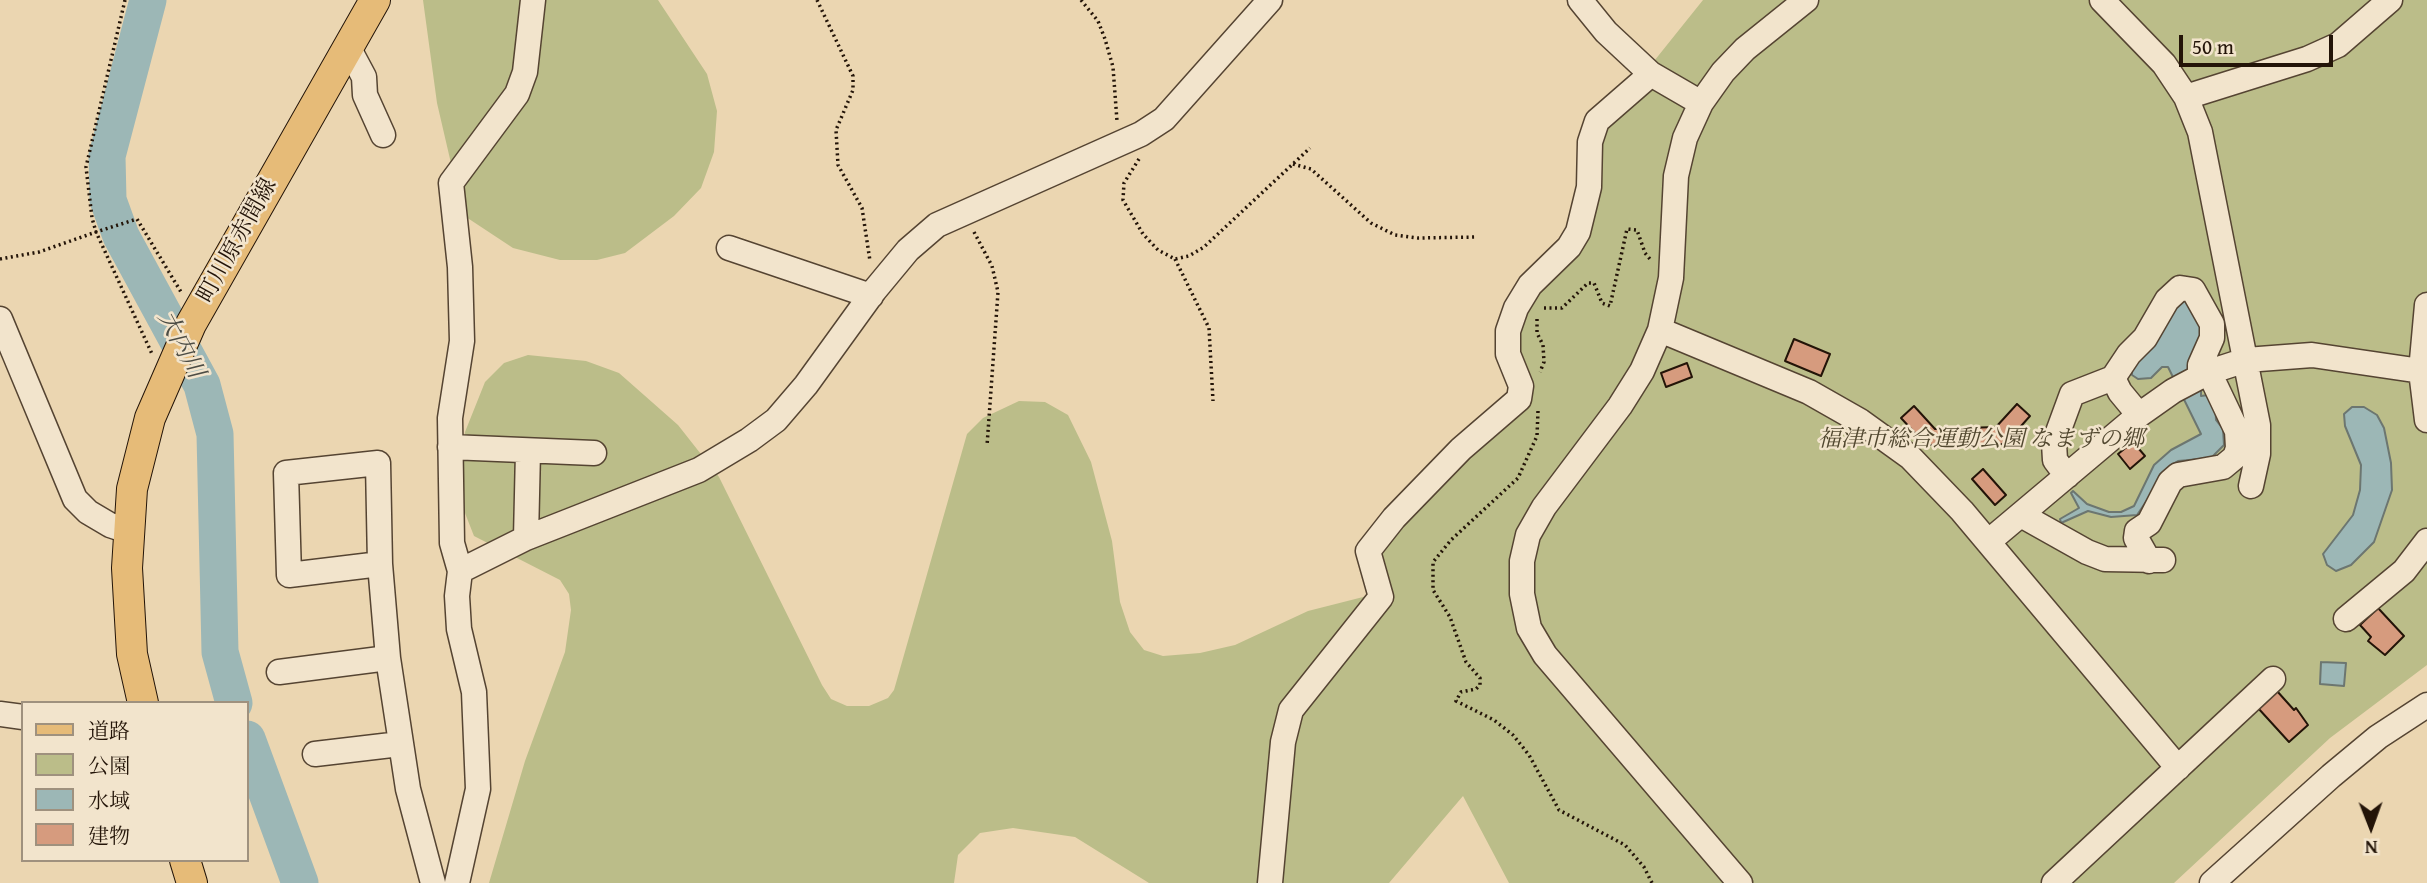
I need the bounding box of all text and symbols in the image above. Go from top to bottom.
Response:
scale bar [2182,21,2336,65]
text: 50 m [2192,31,2234,62]
street label: 町川原赤間線 [192,174,284,308]
water label: 大内川 [150,306,210,384]
park label: 福津市総合運動公園 なまずの郷 [1818,426,2144,454]
legend [21,701,248,862]
text: 道路 [88,715,130,746]
text: 公園 [88,750,130,781]
text: 水域 [88,785,130,816]
north arrow [2336,792,2406,862]
text: 建物 [88,820,130,851]
text: N [2365,834,2378,862]

